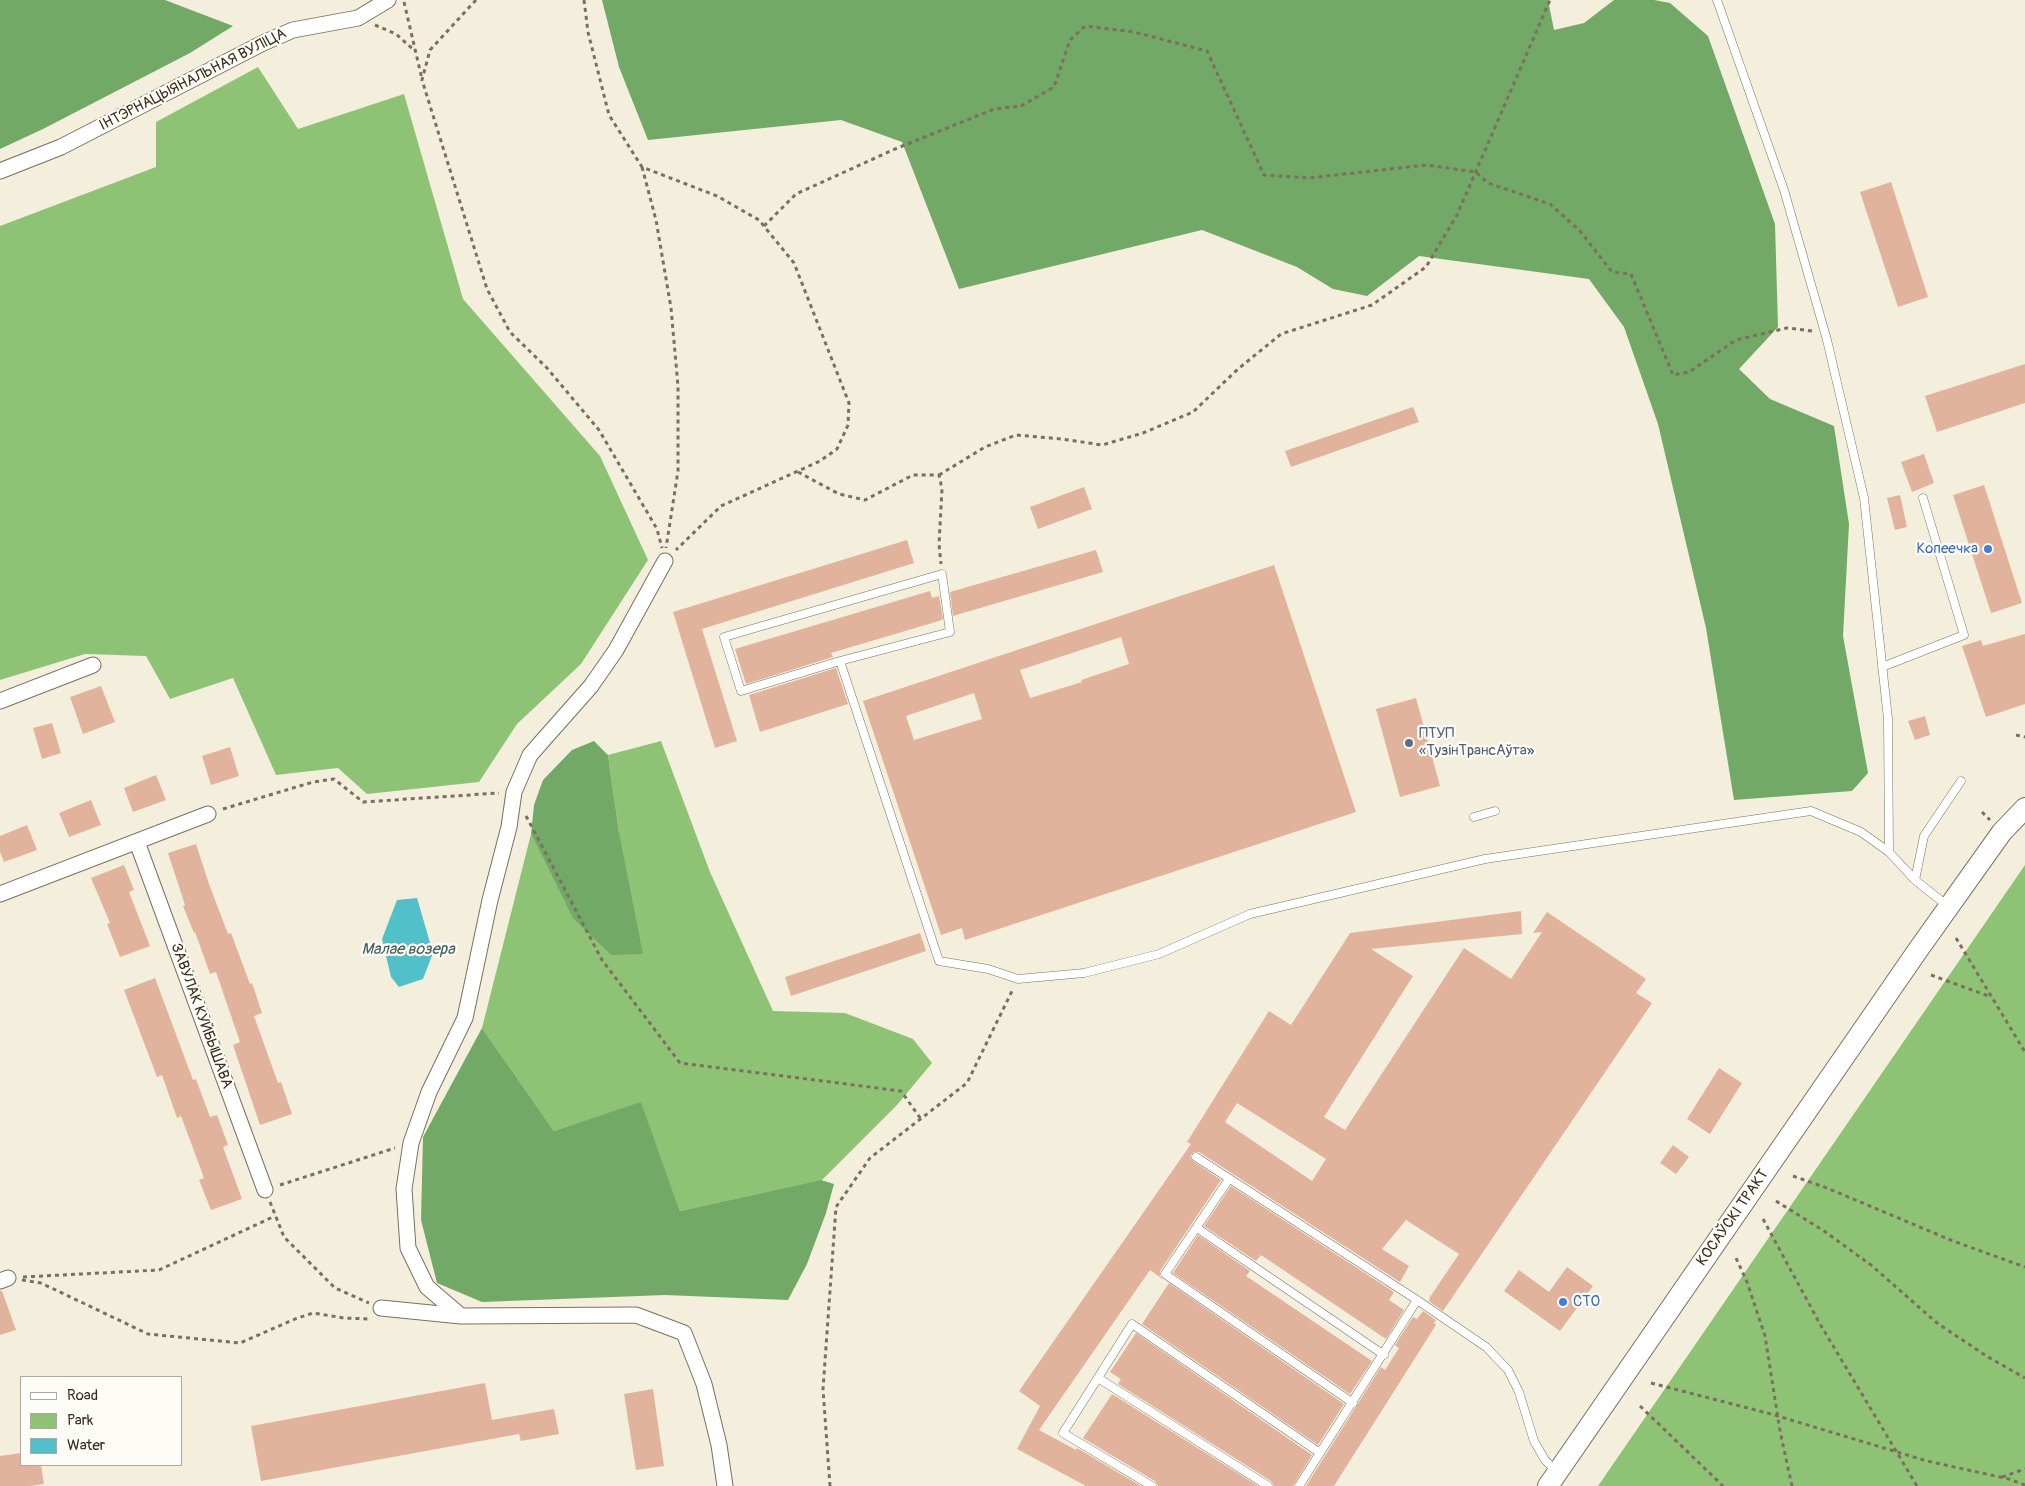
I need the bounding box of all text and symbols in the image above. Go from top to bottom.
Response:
street label: ІНТЭРНАЦЫЯНАЛЬНАЯ ВУЛІЦА [97,25,289,135]
place label: Копеечка [1917,540,1978,558]
marker: Копеечка [1982,543,1994,555]
place label: ПТУП «ТузінТрансАўта» [1419,725,1534,760]
marker: ПТУП «ТузінТрансАўта» [1403,737,1415,749]
water label: Малае возера [361,940,455,960]
street label: ЗАВУЛАК КУЙБЫШАВА [166,941,236,1091]
street label: КОСАЎСКІ ТРАКТ [1693,1166,1773,1270]
place label: СТО [1573,1293,1600,1311]
marker: СТО [1557,1296,1569,1308]
legend [20,1376,182,1466]
text: Road [67,1386,98,1405]
text: Park [67,1411,93,1430]
text: Water [67,1436,105,1455]

